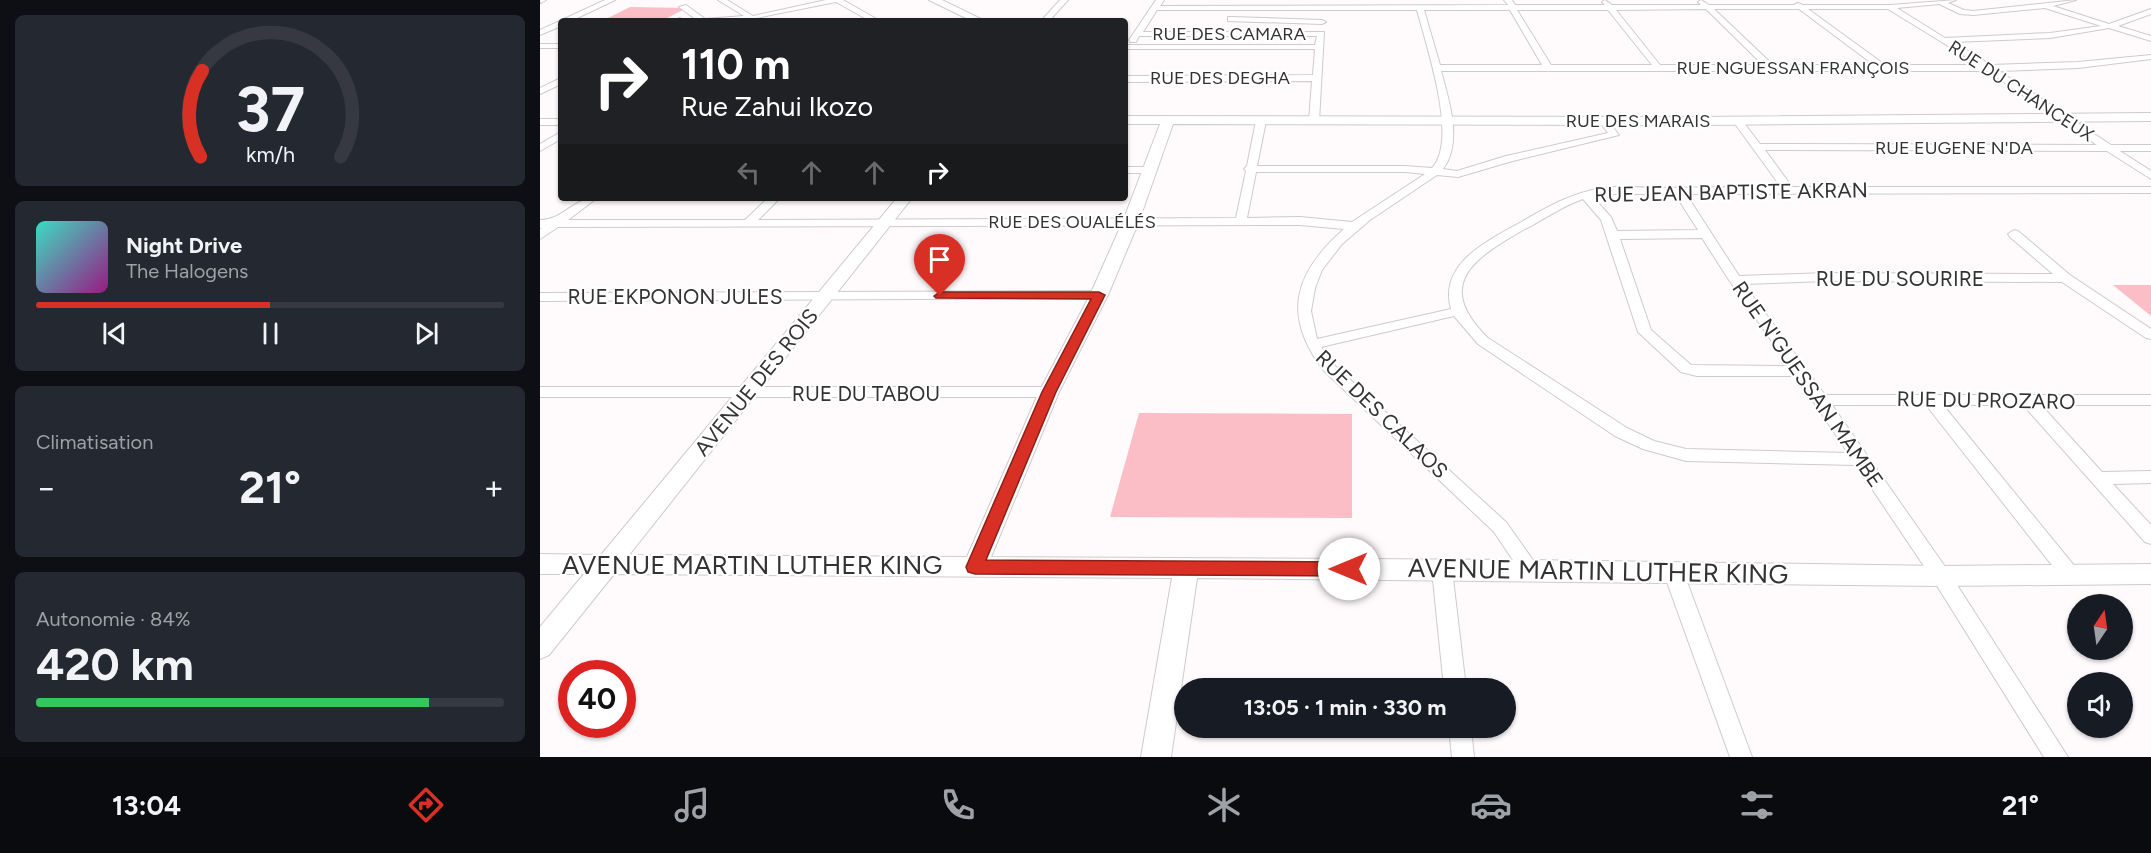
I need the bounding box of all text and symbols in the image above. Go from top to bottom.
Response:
street label: RUE DES CAMARA [1152,23,1306,45]
street label: RUE DU CHANCEUX [1944,36,2098,146]
text: 110 m [681,39,790,90]
icon: right [582,42,660,120]
street label: RUE NGUESSAN FRANÇOIS [1677,57,1909,79]
street label: RUE DES DEGHA [1150,67,1290,89]
text: 37 [235,72,305,147]
text: Rue Zahui Ikozo [681,90,873,123]
street label: RUE DES MARAIS [1566,110,1710,132]
street label: RUE EUGENE N'DA [1875,137,2033,159]
text: km/h [246,143,294,168]
icon: left [732,156,765,189]
icon: ahead [795,156,828,189]
icon: ahead [858,156,891,189]
icon: right [921,156,954,189]
street label: RUE JEAN BAPTISTE AKRAN [1594,177,1868,207]
street label: RUE DES OUALÉLÉS [988,211,1156,233]
text: Night Drive [126,232,242,259]
pin [914,234,965,296]
icon: arrive [923,243,956,276]
text: The Halogens [126,259,248,283]
street label: RUE DU SOURIRE [1816,266,1984,291]
street label: RUE N'GUESSAN MAMBE [1727,276,1889,492]
street label: RUE EKPONON JULES [567,284,783,309]
street label: AVENUE DES ROIS [689,303,823,461]
icon: previous [98,317,131,350]
icon: pause [254,317,287,350]
icon: next [410,317,443,350]
street label: RUE DES CALAOS [1311,345,1453,483]
street label: RUE DU TABOU [792,381,940,406]
street label: RUE DU PROZARO [1896,386,2076,414]
text: Climatisation [36,430,153,454]
text: 21° [239,460,301,514]
text: − [36,468,57,507]
text: + [483,468,504,507]
position arrow [1317,537,1381,601]
street label: AVENUE MARTIN LUTHER KING [562,549,942,581]
street label: AVENUE MARTIN LUTHER KING [1408,552,1788,590]
north arrow [2067,594,2133,660]
map controls [2067,594,2133,738]
text: Autonomie · 84% [36,607,191,631]
text: 420 km [36,637,194,691]
speed limit sign: 40 [558,660,636,738]
button: sound [2067,672,2133,738]
text: 13:05 · 1 min · 330 m [1244,694,1446,721]
icon: directions [405,784,447,826]
icon: music [671,784,713,826]
icon: phone [937,784,979,826]
icon: climate [1203,784,1245,826]
icon: car [1470,784,1512,826]
icon: filters [1736,784,1778,826]
text: 13:04 [112,789,181,822]
text: 21° [2002,789,2039,822]

